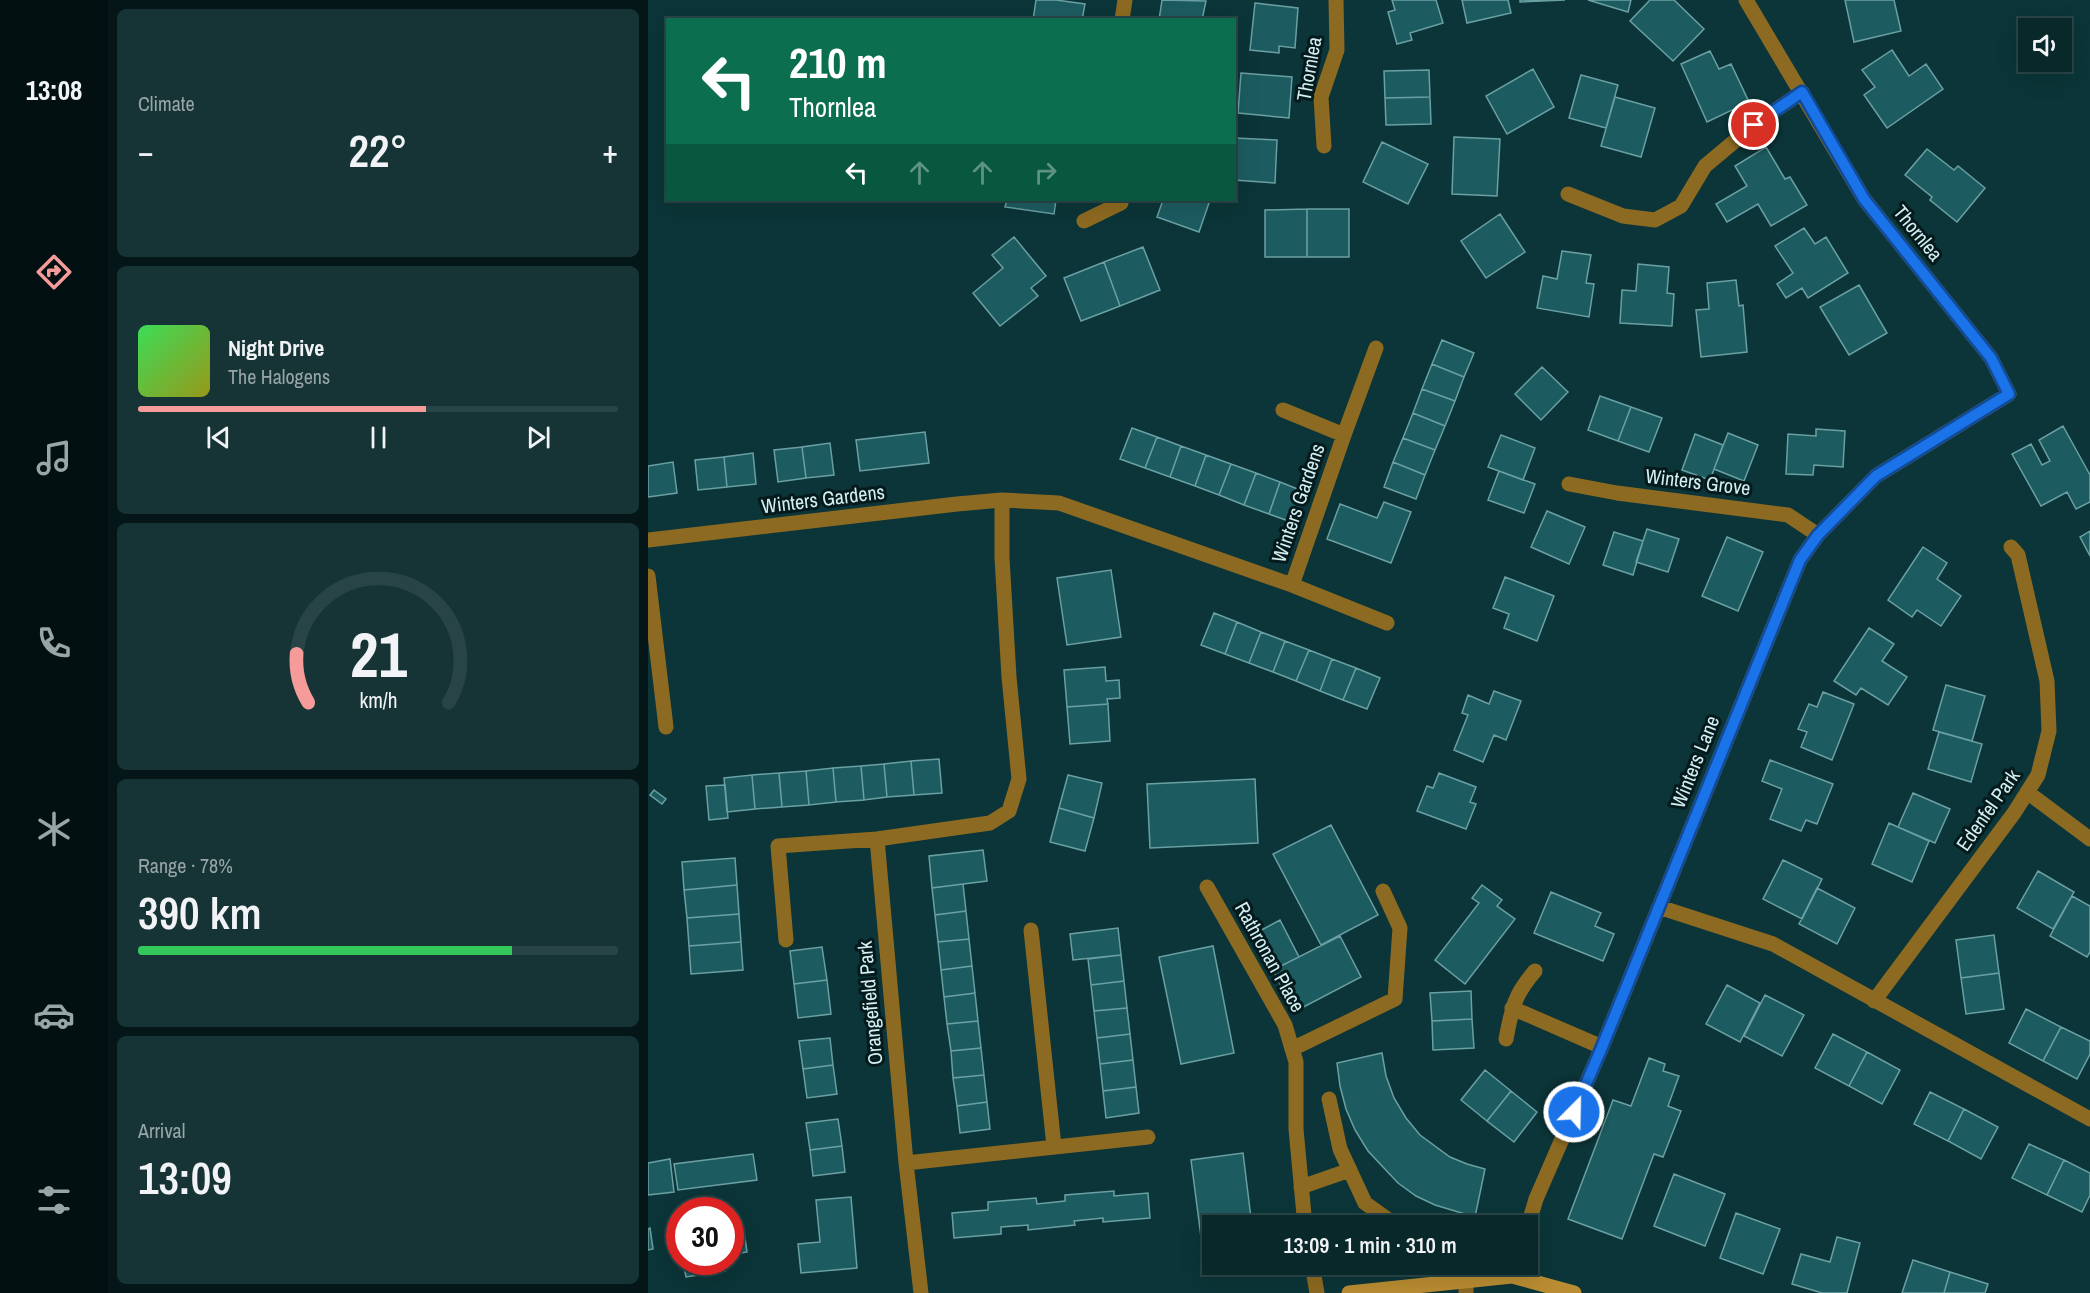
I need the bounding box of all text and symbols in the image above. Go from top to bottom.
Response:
map controls [2018,18,2072,72]
button: sound [2018,18,2072,72]
text: 210 m [789,35,887,91]
street label: Thornlea [1290,35,1327,103]
icon: left [690,42,768,120]
text: 13:08 [26,72,82,108]
text: Thornlea [789,89,876,125]
text: Climate [138,90,195,117]
pin [1728,99,1779,150]
icon: arrive [1737,108,1770,141]
text: 22° [348,120,408,181]
text: − [138,129,154,173]
text: + [602,129,618,173]
icon: left [840,156,873,189]
icon: ahead [903,156,936,189]
icon: ahead [966,156,999,189]
icon: right [1029,156,1062,189]
street label: Thornlea [1888,199,1949,266]
icon: directions [33,251,75,293]
text: Night Drive [228,333,324,363]
text: The Halogens [228,363,330,390]
icon: previous [202,421,235,454]
icon: pause [362,421,395,454]
icon: next [522,421,555,454]
icon: music [33,437,75,479]
street label: Winters Gardens [1265,440,1330,566]
street label: Winters Grove [1644,462,1752,501]
street label: Winters Gardens [760,478,886,519]
text: 21 [350,613,407,697]
icon: phone [33,622,75,664]
text: km/h [359,687,397,716]
street label: Winters Lane [1664,712,1725,812]
street label: Edenfel Park [1950,763,2026,856]
icon: climate [33,808,75,850]
text: Range · 78% [138,852,233,879]
text: 390 km [138,882,262,943]
street label: Rathronan Place [1229,897,1312,1017]
street label: Orangefield Park [851,939,888,1066]
icon: car [33,994,75,1036]
position arrow [1542,1080,1606,1144]
text: Arrival [138,1117,185,1144]
text: 13:09 [138,1147,232,1208]
icon: filters [33,1179,75,1221]
speed limit sign: 30 [666,1197,744,1275]
text: 13:09 · 1 min · 310 m [1283,1230,1457,1260]

